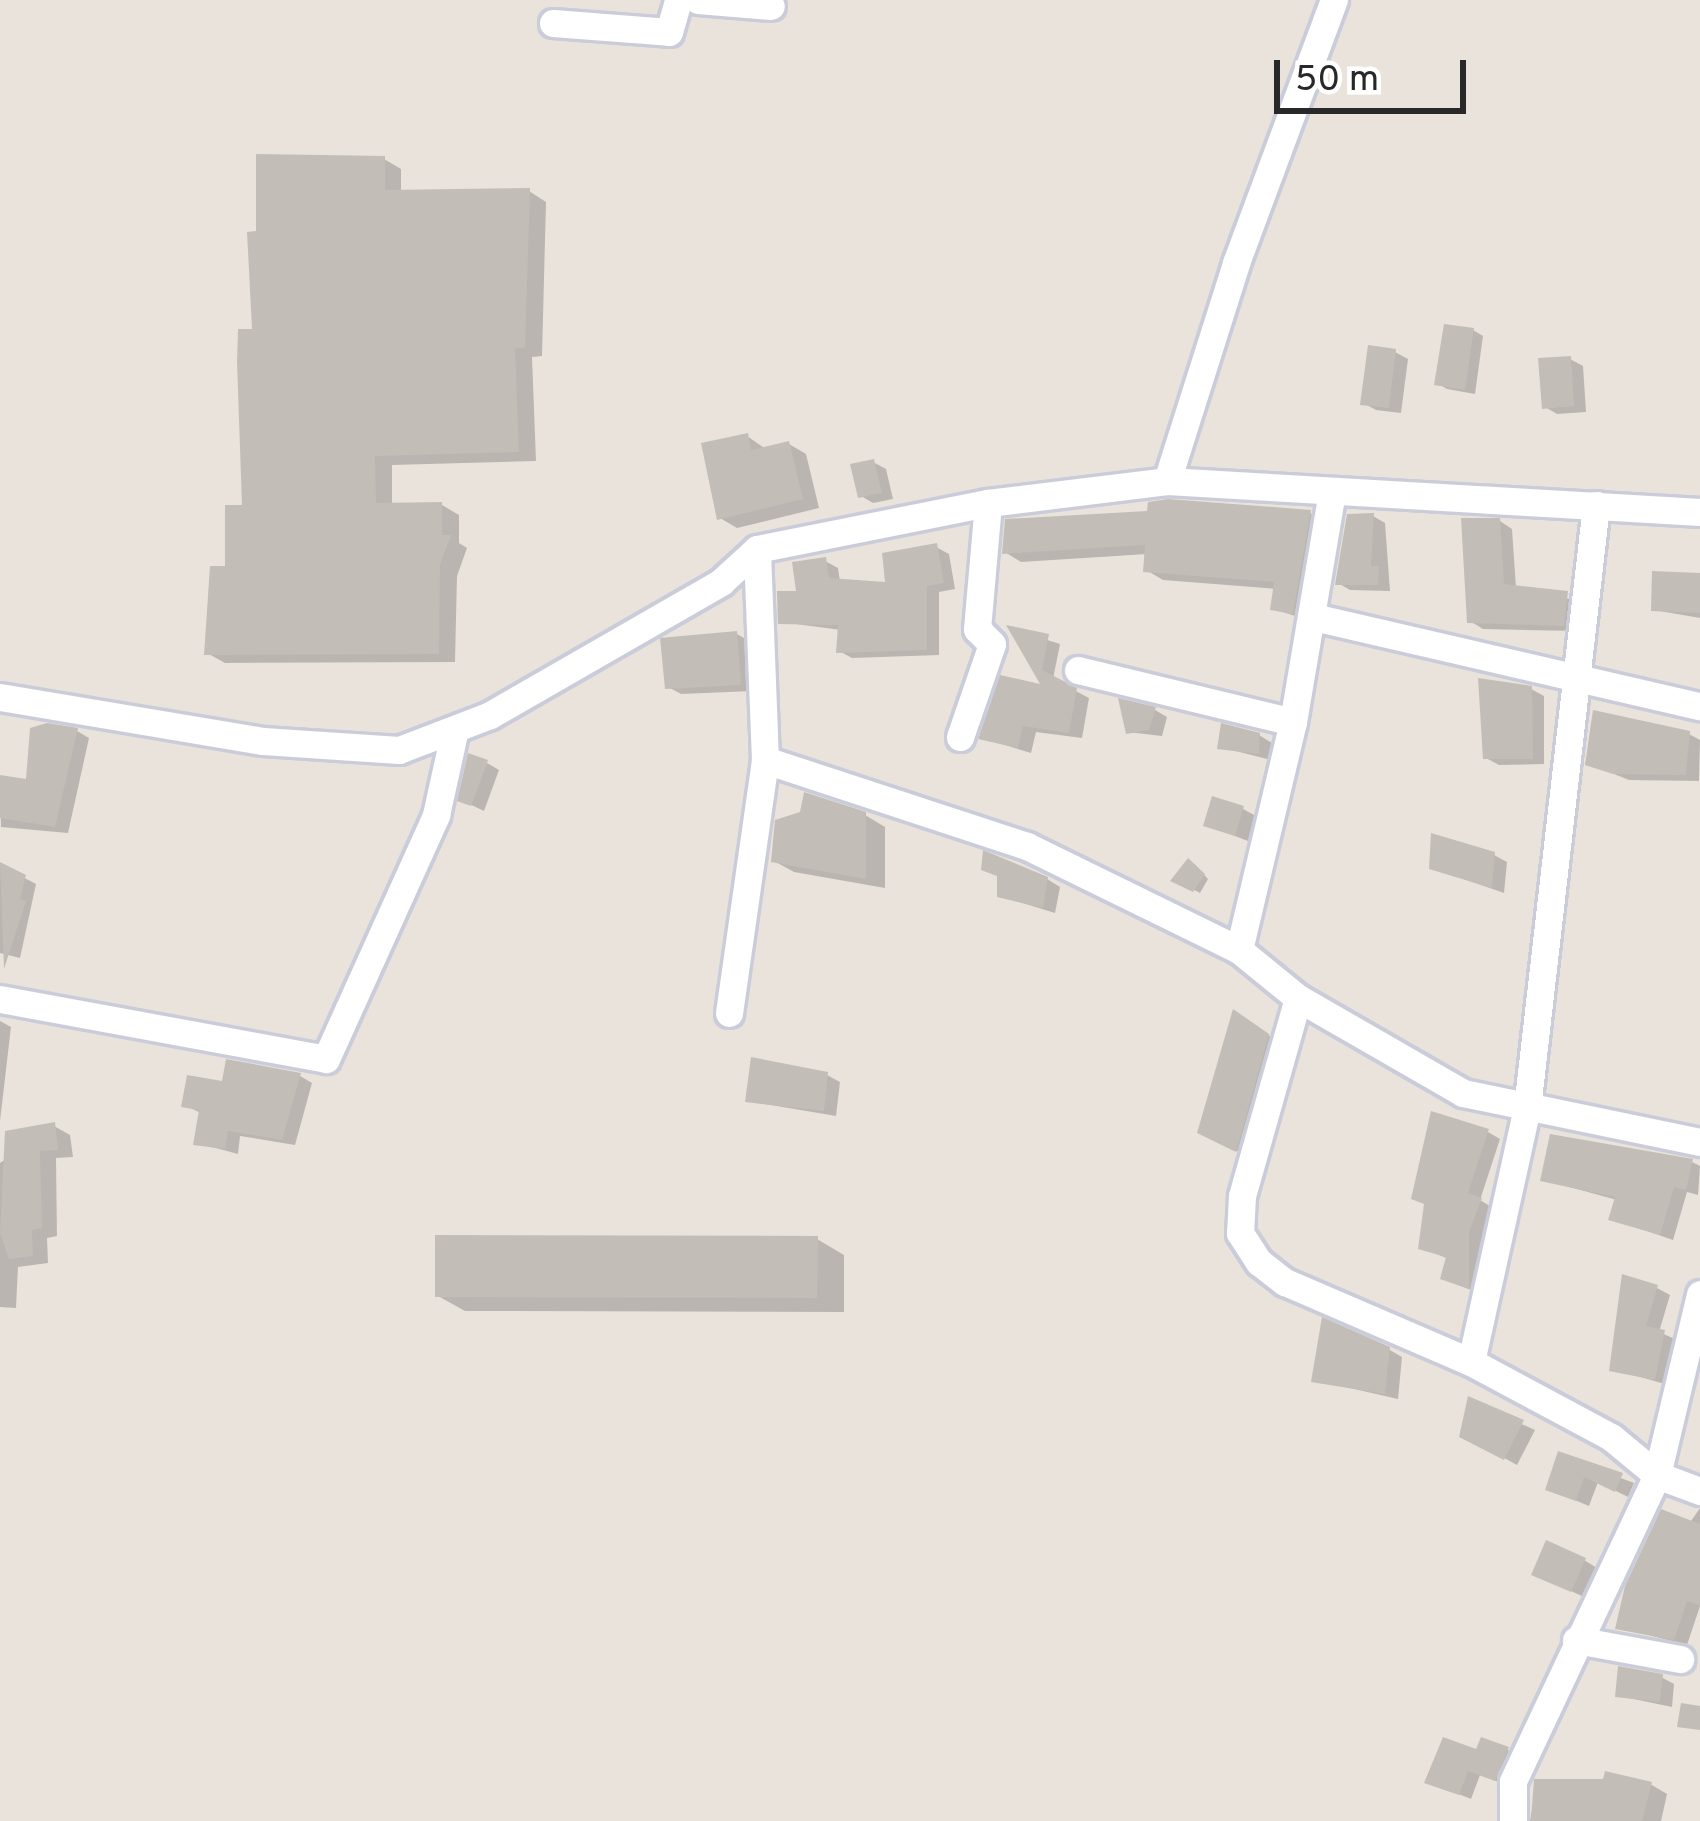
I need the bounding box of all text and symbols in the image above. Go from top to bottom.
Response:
scale bar [1280,36,1472,110]
text: 50 m [1295,58,1379,104]

